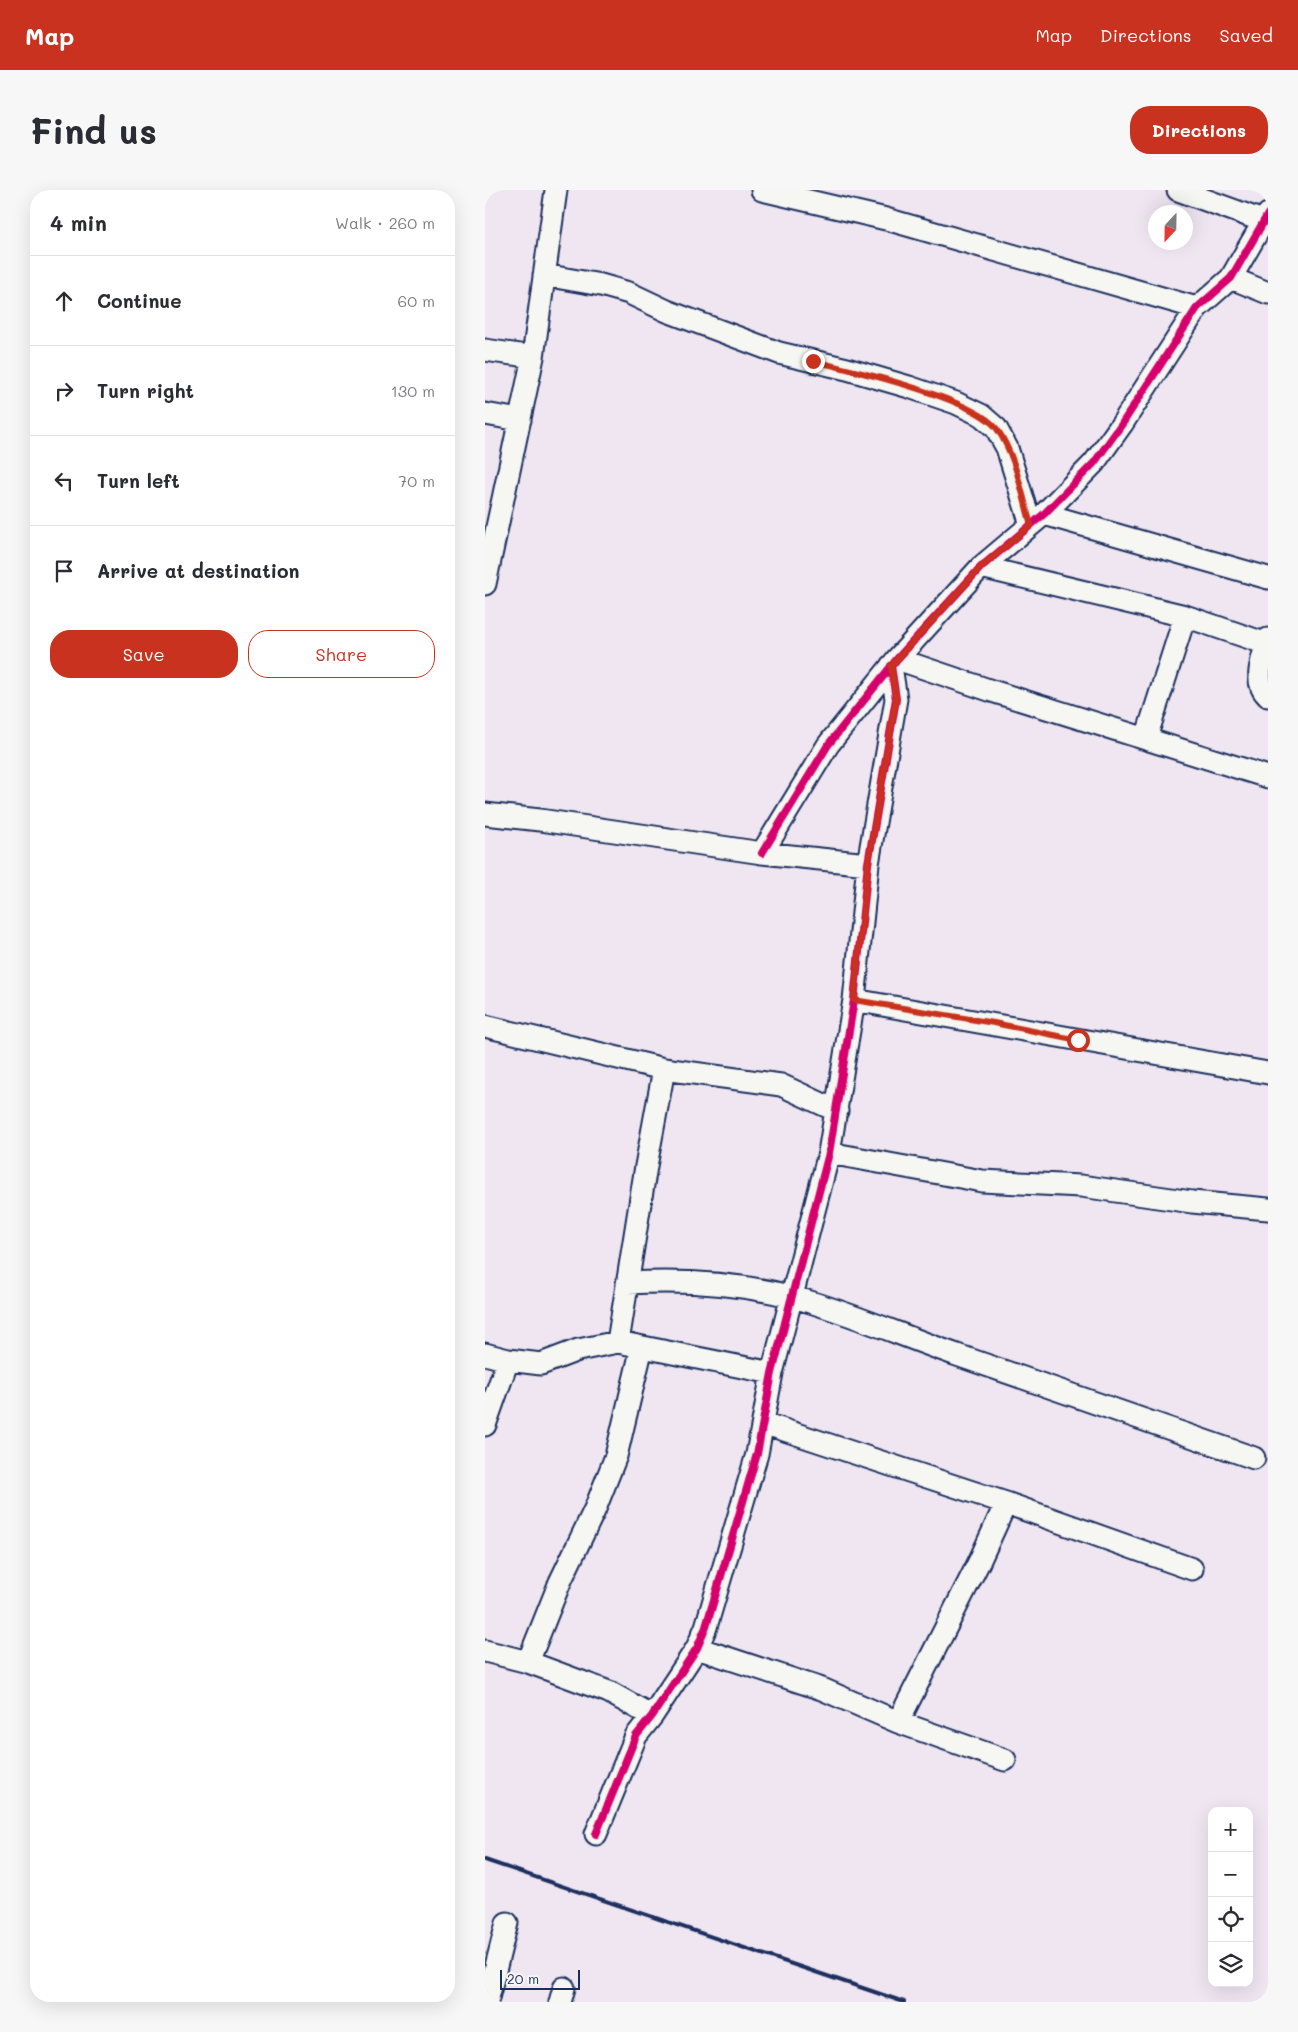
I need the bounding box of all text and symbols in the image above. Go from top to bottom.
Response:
text: Map [25,20,74,51]
text: Map [1035,23,1072,47]
text: Directions [1100,23,1192,47]
text: Saved [1220,23,1273,47]
button: Directions [1130,106,1268,154]
text: Find us [30,107,157,153]
north arrow [1148,205,1193,250]
text: 4 min [50,209,107,236]
text: Walk · 260 m [335,212,435,233]
icon: ahead [50,287,78,315]
text: Continue [97,288,182,313]
text: 60 m [398,290,435,311]
route end [802,350,825,373]
icon: right [50,377,78,405]
text: Turn right [97,378,194,403]
text: 130 m [391,380,435,401]
icon: left [50,467,78,495]
text: Turn left [97,468,180,493]
text: 70 m [398,470,435,491]
icon: arrive [50,557,78,585]
text: Arrive at destination [97,558,300,583]
button: Save [50,630,238,678]
button: Share [248,630,435,678]
route start [1067,1029,1090,1052]
map controls [1208,1807,1253,1987]
button: + [1208,1807,1253,1852]
button: − [1208,1852,1253,1897]
button: locate [1208,1897,1253,1942]
button: layers [1208,1942,1253,1987]
scale bar [500,1967,580,1990]
text: 20 m [507,1969,539,1988]

